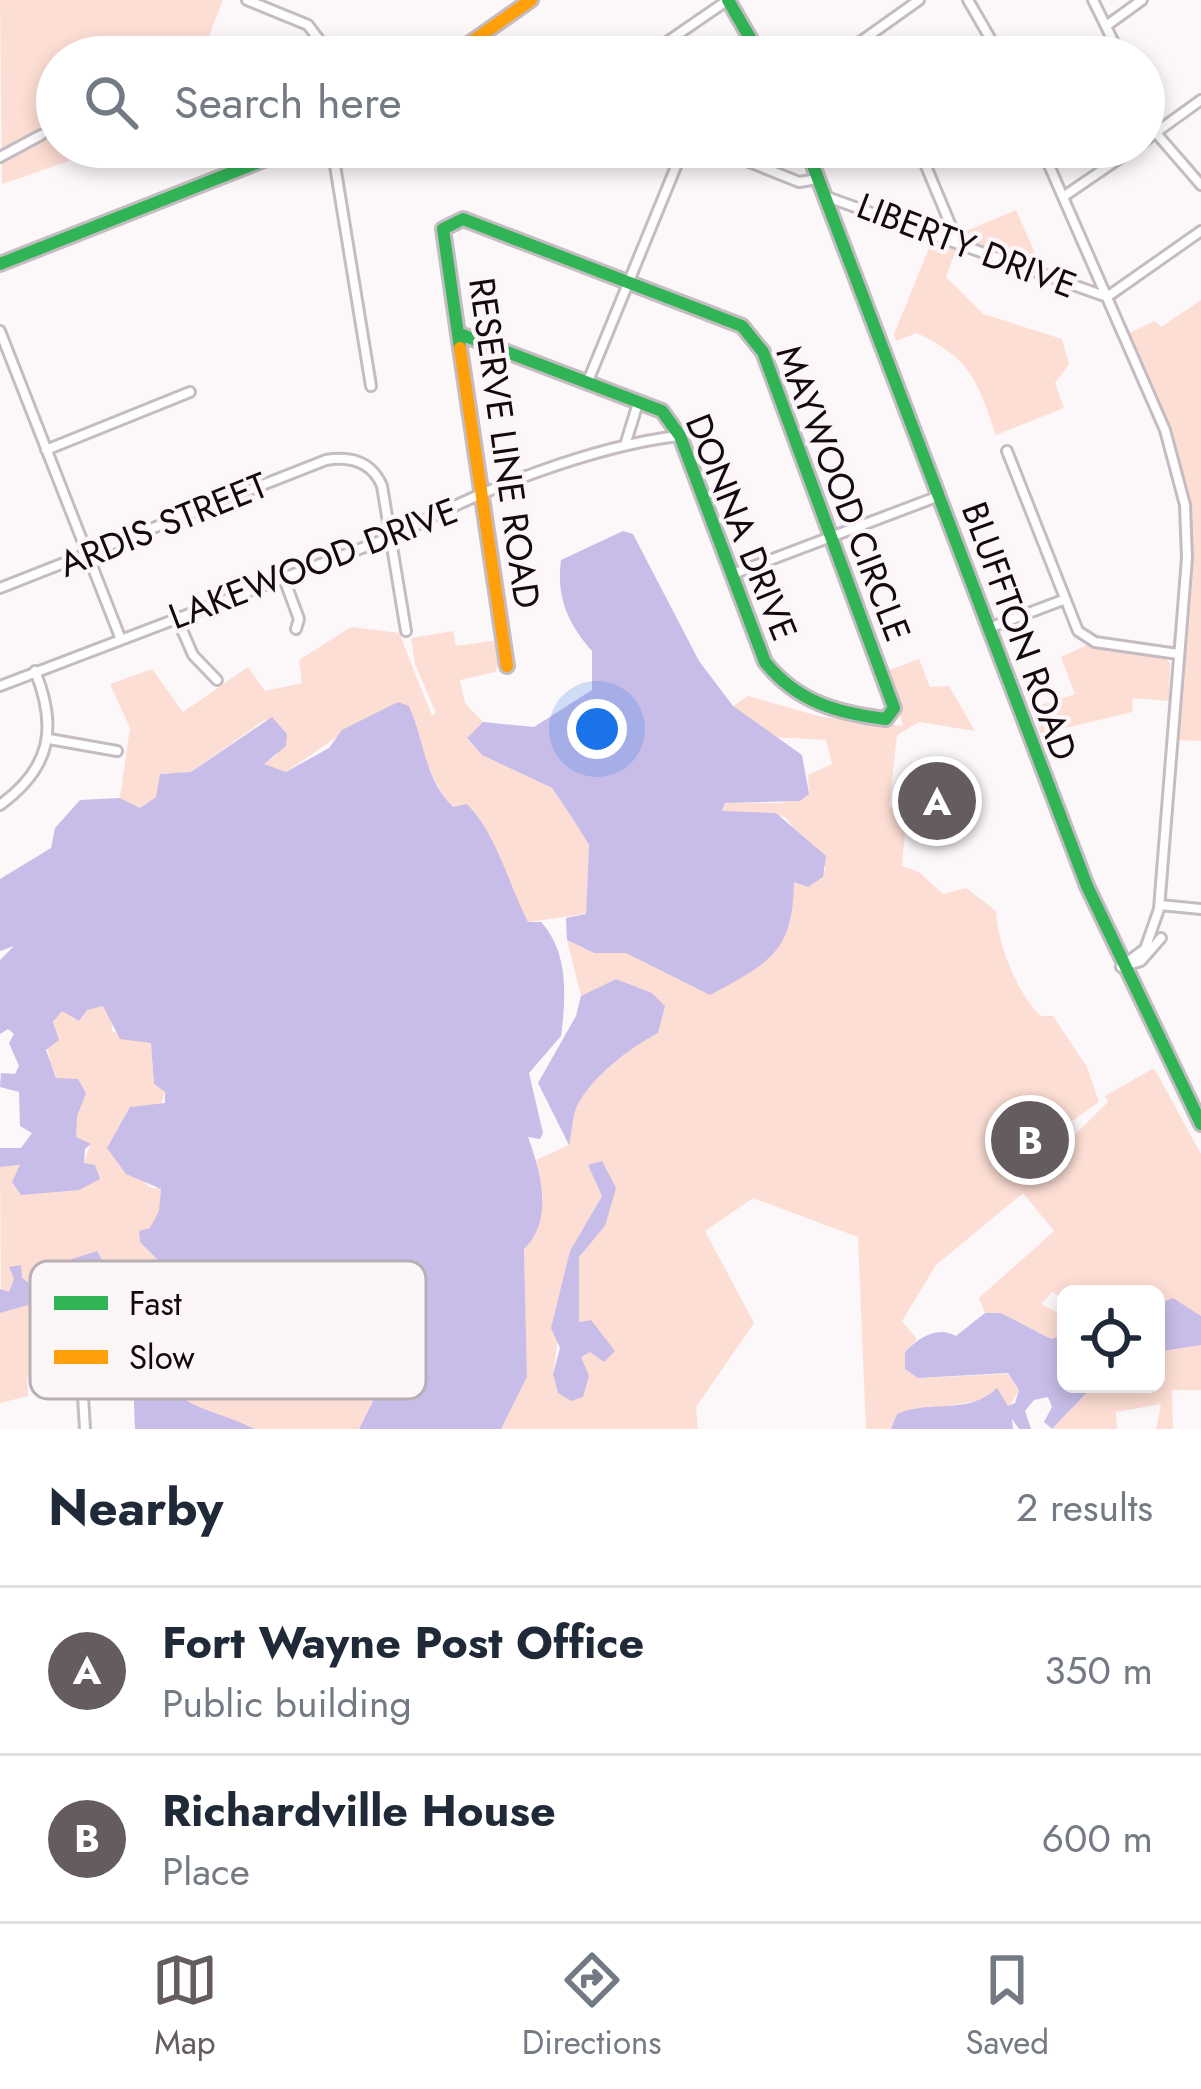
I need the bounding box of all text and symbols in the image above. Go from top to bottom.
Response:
search box [36,36,1165,168]
icon: search [78,69,144,135]
text: Search here [174,70,402,135]
street label: LIBERTY DRIVE [850,179,1084,311]
street label: RESERVE LINE ROAD [456,274,554,612]
street label: MAYWOOD CIRCLE [764,337,924,649]
street label: DONNA DRIVE [673,406,811,648]
street label: ARDIS STREET [51,458,275,589]
street label: LAKEWOOD DRIVE [161,484,465,642]
street label: BLUFFTON ROAD [949,495,1091,767]
your location [567,699,627,759]
pin: A [898,756,976,846]
pin: B [991,1095,1069,1185]
legend [30,1261,426,1399]
text: Fast [129,1280,182,1327]
map controls [1057,1285,1165,1393]
button: locate [1057,1285,1165,1393]
text: Slow [129,1334,195,1381]
text: Nearby [48,1470,223,1544]
text: 2 results [1016,1479,1153,1536]
text: Fort Wayne Post Office [162,1610,644,1675]
text: A [73,1642,101,1699]
text: 350 m [1044,1642,1153,1699]
text: Public building [162,1675,412,1732]
text: Richardville House [162,1778,556,1843]
text: B [74,1810,100,1867]
text: 600 m [1042,1810,1153,1867]
text: Place [162,1843,250,1900]
tab: Map [152,1947,218,2066]
tab: Directions [522,1947,662,2066]
tab: Saved [965,1947,1049,2066]

